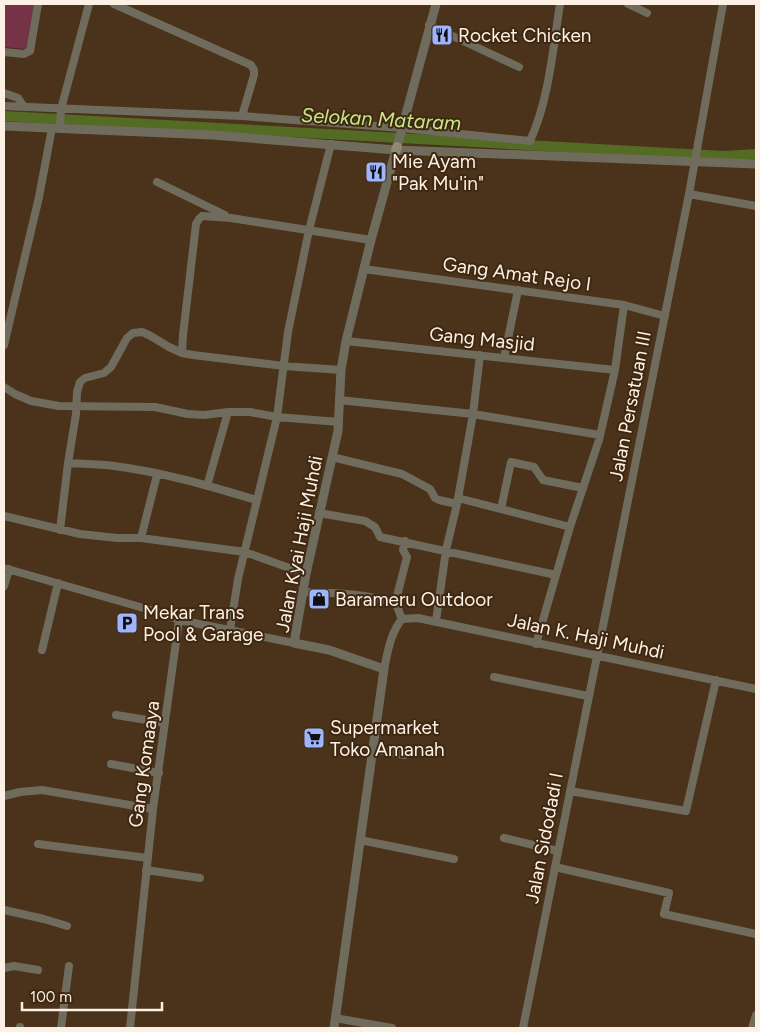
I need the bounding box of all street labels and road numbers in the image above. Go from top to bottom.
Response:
street label: Gang Amat Rejo I [441,252,593,296]
street label: Gang Masjid [428,322,536,356]
street label: Jalan Persatuan III [604,329,656,483]
street label: Jalan Kyai Haji Muhdi [271,454,327,634]
street label: Jalan K. Haji Muhdi [505,608,667,664]
street label: Gang Komaaya [124,699,164,829]
street label: Jalan Sidodadi I [520,770,568,906]

